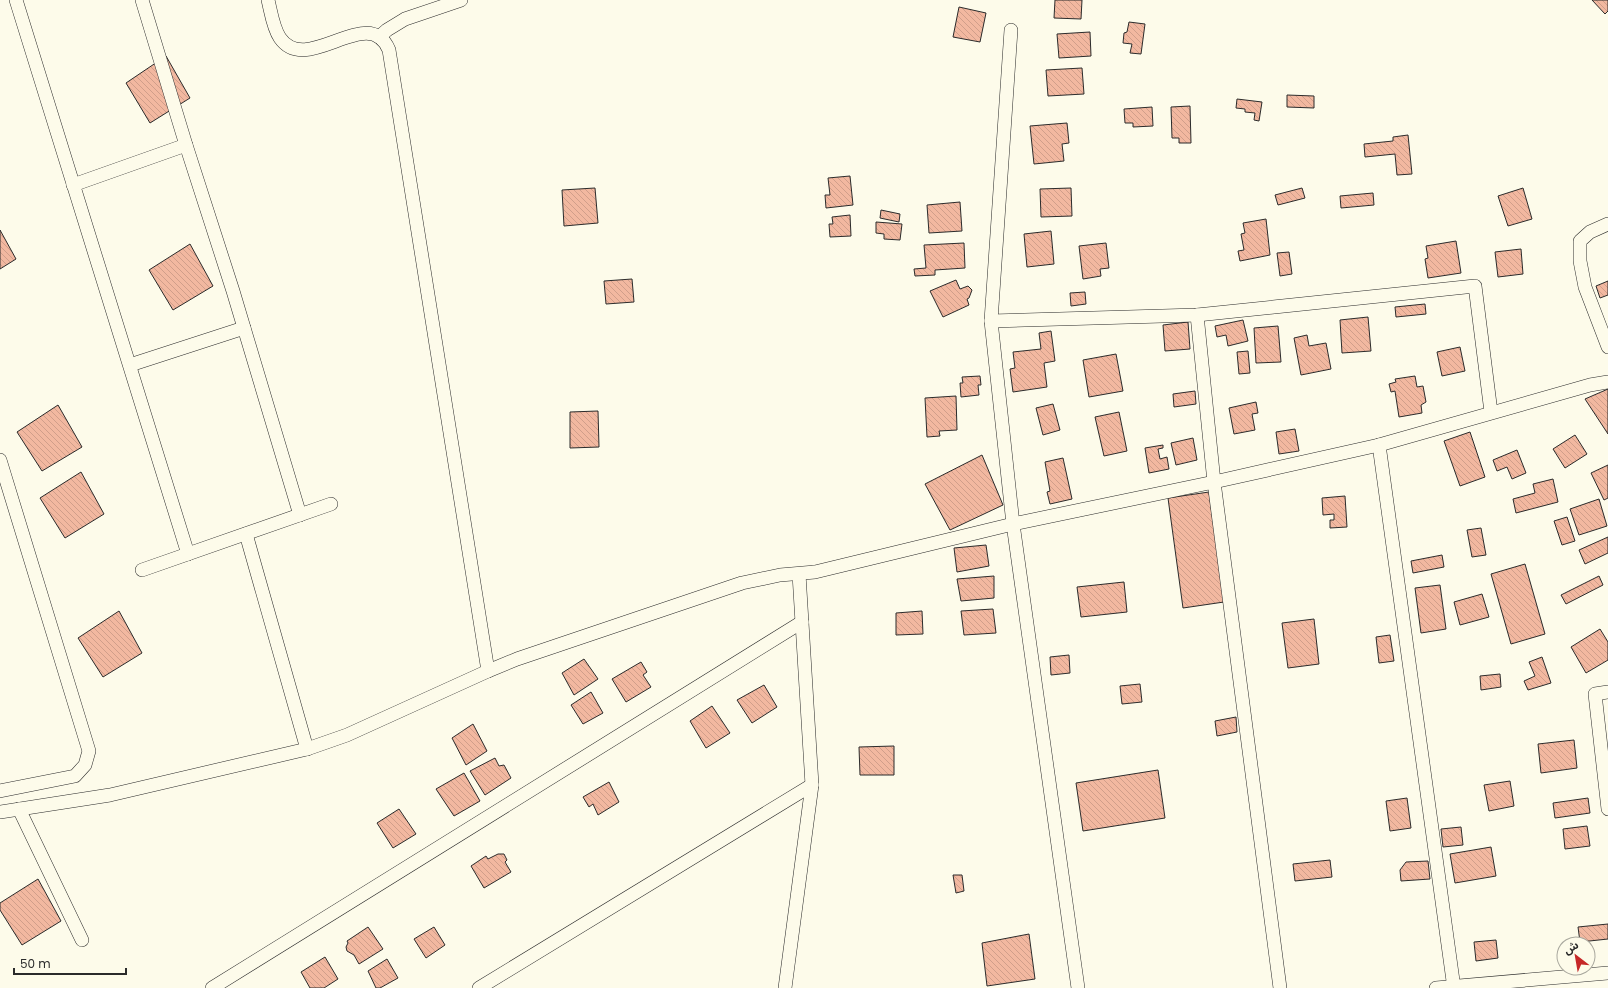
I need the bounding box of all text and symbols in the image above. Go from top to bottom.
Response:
north arrow [1556,936,1596,976]
text: ش [1560,937,1581,958]
scale bar [14,950,126,976]
text: 50 m [20,955,51,972]

